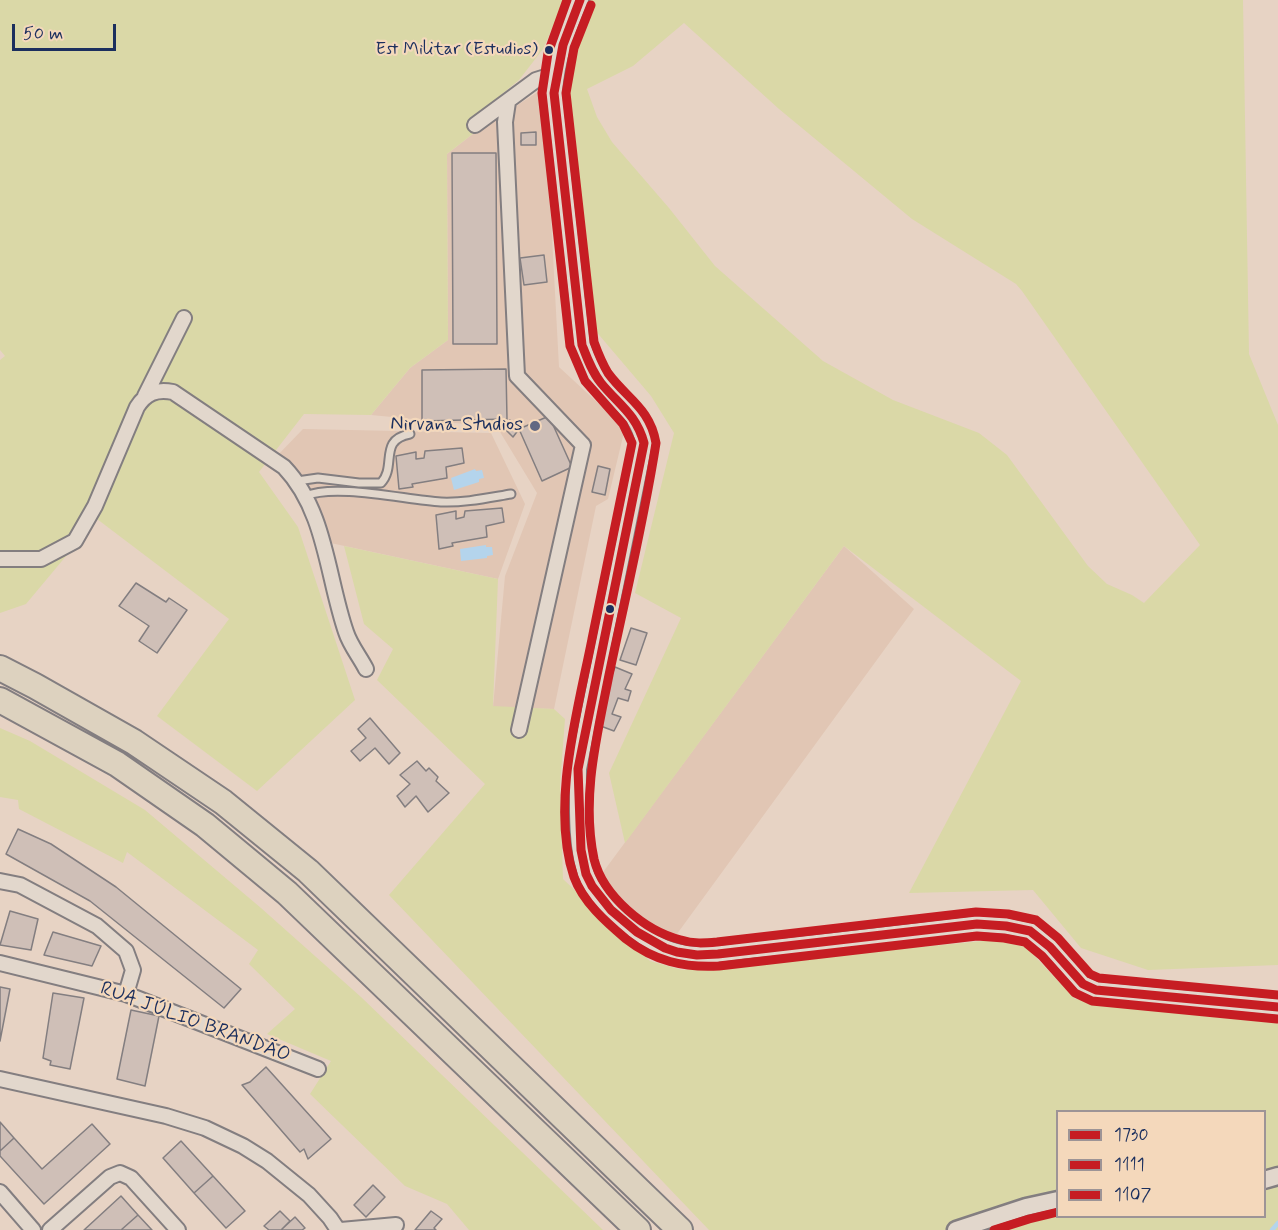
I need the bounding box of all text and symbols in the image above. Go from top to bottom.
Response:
scale bar [15,12,118,50]
text: 50 m [23,22,63,46]
place label: Est Militar (Estudios) [375,39,538,61]
marker: Est Militar (Estudios) [543,44,555,56]
place label: Nirvana Studios [390,414,523,438]
marker: Nirvana Studios [528,419,542,433]
unlabelled marker [604,603,616,615]
street label: RUA JÚLIO BRANDÃO [97,977,293,1069]
legend [1056,1110,1266,1218]
text: 1730 [1114,1123,1149,1147]
text: 1111 [1114,1153,1145,1177]
text: 1107 [1114,1183,1152,1207]

